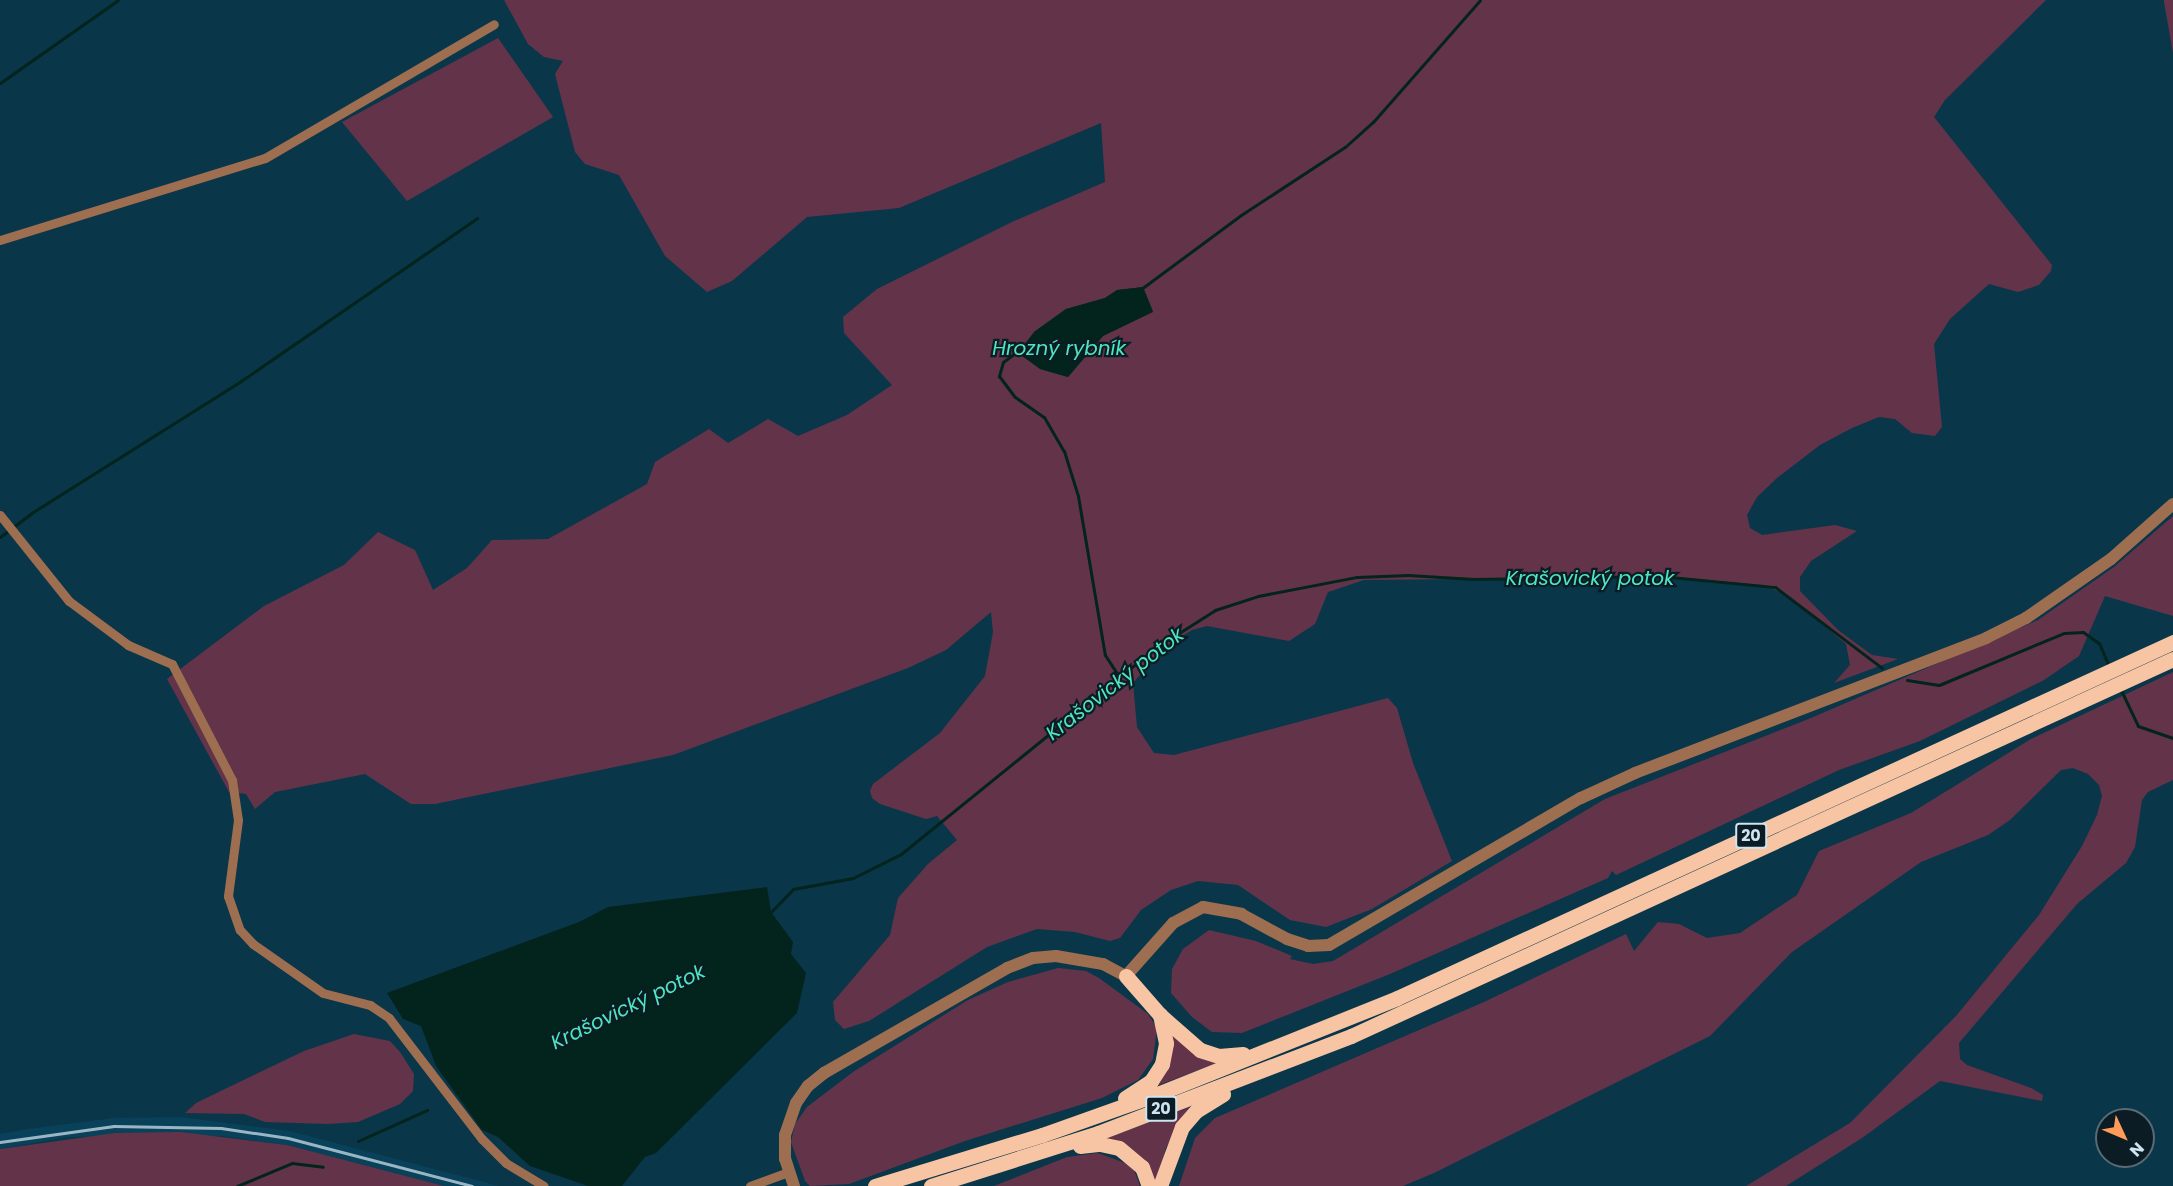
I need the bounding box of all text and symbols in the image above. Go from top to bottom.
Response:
water label: Hrozný rybník [992,336,1126,360]
water label: Krašovický potok [1506,566,1674,590]
water label: Krašovický potok [1041,623,1189,745]
road number: 20 [1734,823,1768,849]
water label: Krašovický potok [547,959,709,1055]
road number: 20 [1144,1096,1178,1122]
north arrow [2095,1108,2155,1168]
text: N [2124,1137,2149,1162]

